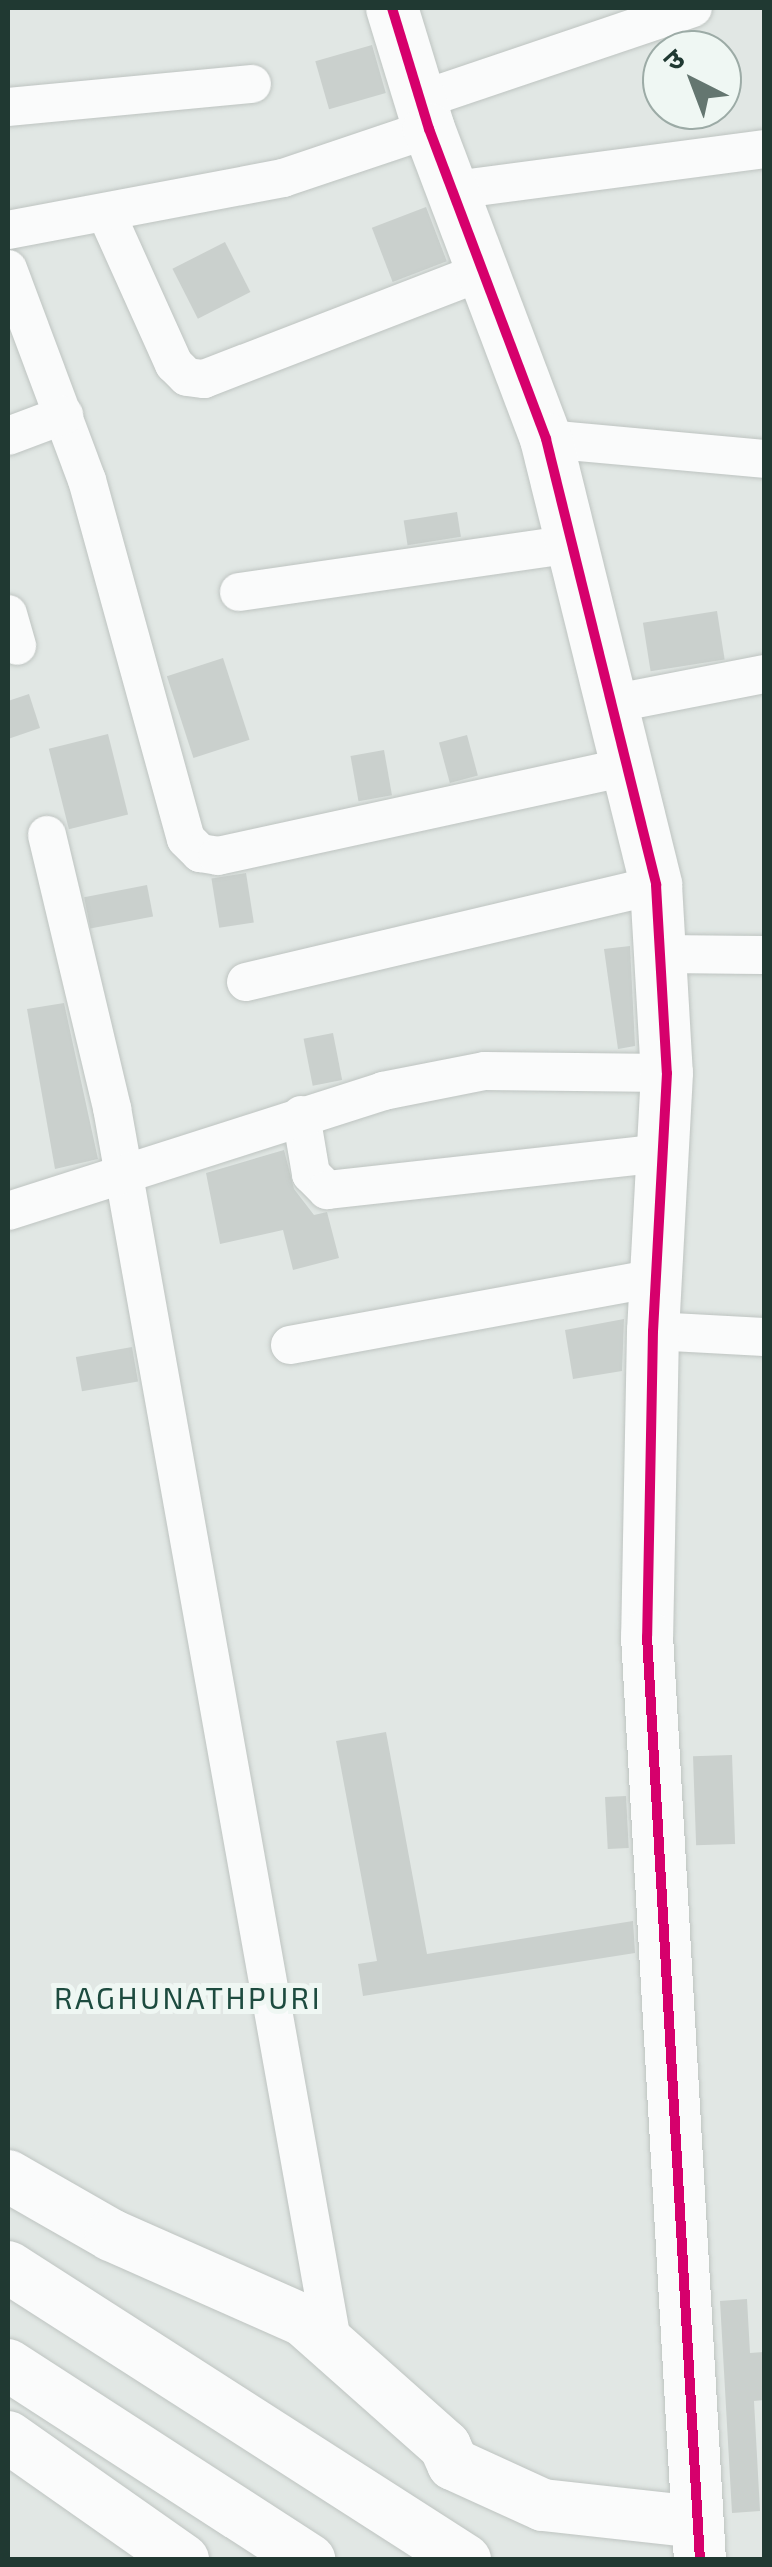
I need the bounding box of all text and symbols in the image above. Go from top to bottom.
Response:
north arrow [642,30,742,130]
text: उ [656,41,691,77]
district label: RAGHUNATHPURI [54,1979,322,2015]

